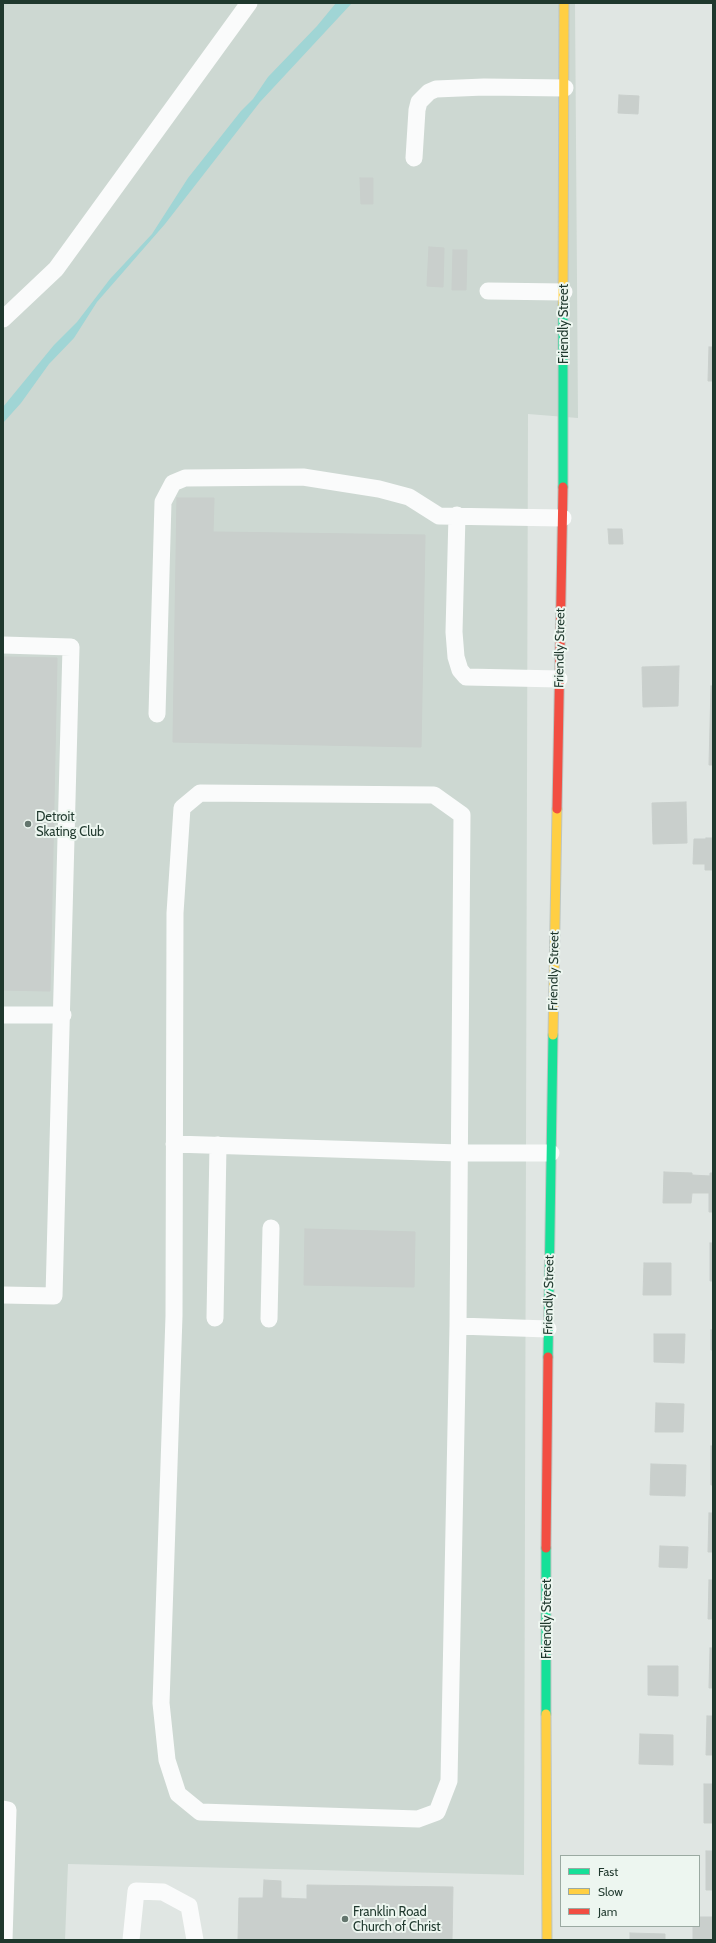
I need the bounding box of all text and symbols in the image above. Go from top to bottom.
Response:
street label: Friendly Street [556,284,572,364]
street label: Friendly Street [552,608,568,688]
place label: Detroit Skating Club [36,809,104,840]
marker: Detroit Skating Club [23,819,33,829]
street label: Friendly Street [546,931,562,1011]
street label: Friendly Street [541,1255,557,1335]
street label: Friendly Street [539,1579,555,1659]
legend [560,1855,700,1927]
text: Fast [598,1864,618,1879]
text: Slow [598,1884,623,1899]
place label: Franklin Road Church of Christ [353,1904,441,1935]
text: Jam [598,1904,617,1919]
marker: Franklin Road Church of Christ [340,1914,350,1924]

